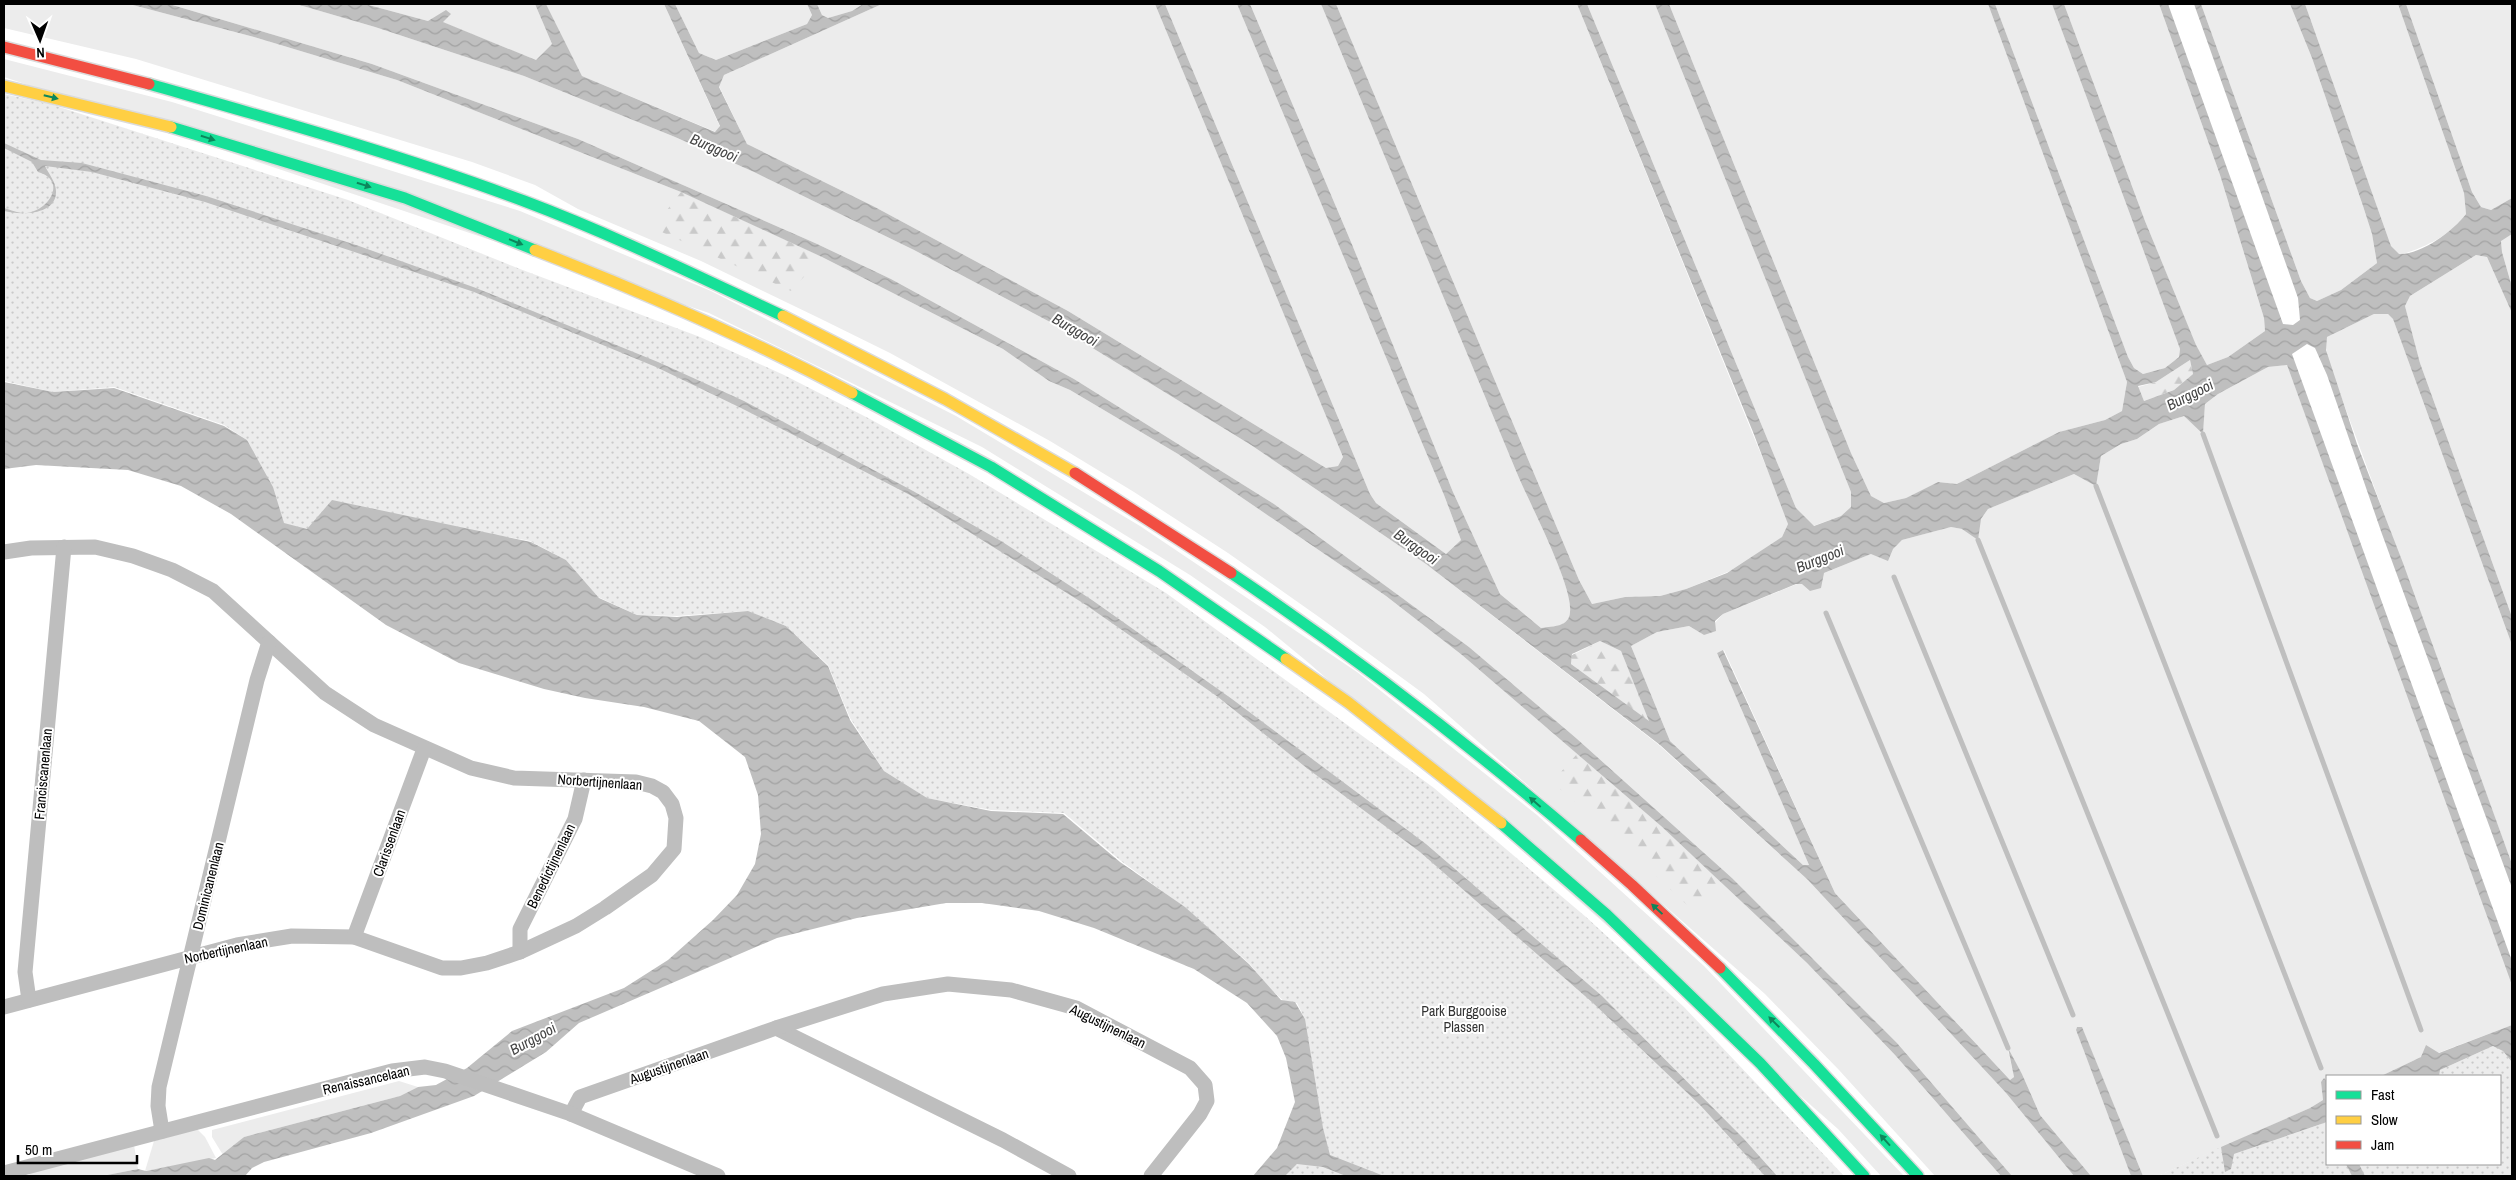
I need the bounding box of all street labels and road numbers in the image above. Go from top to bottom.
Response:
street label: Franciscanenlaan [30,728,56,820]
street label: Norbertijnenlaan [557,770,643,794]
street label: Clarissenlaan [369,807,409,879]
street label: Benedictijnenlaan [523,821,579,911]
street label: Dominicanenlaan [188,840,228,932]
street label: Norbertijnenlaan [183,932,269,968]
street label: Augustijnenlaan [1066,999,1149,1052]
street label: Augustijnenlaan [626,1044,711,1088]
street label: Renaissancelaan [321,1061,411,1099]

